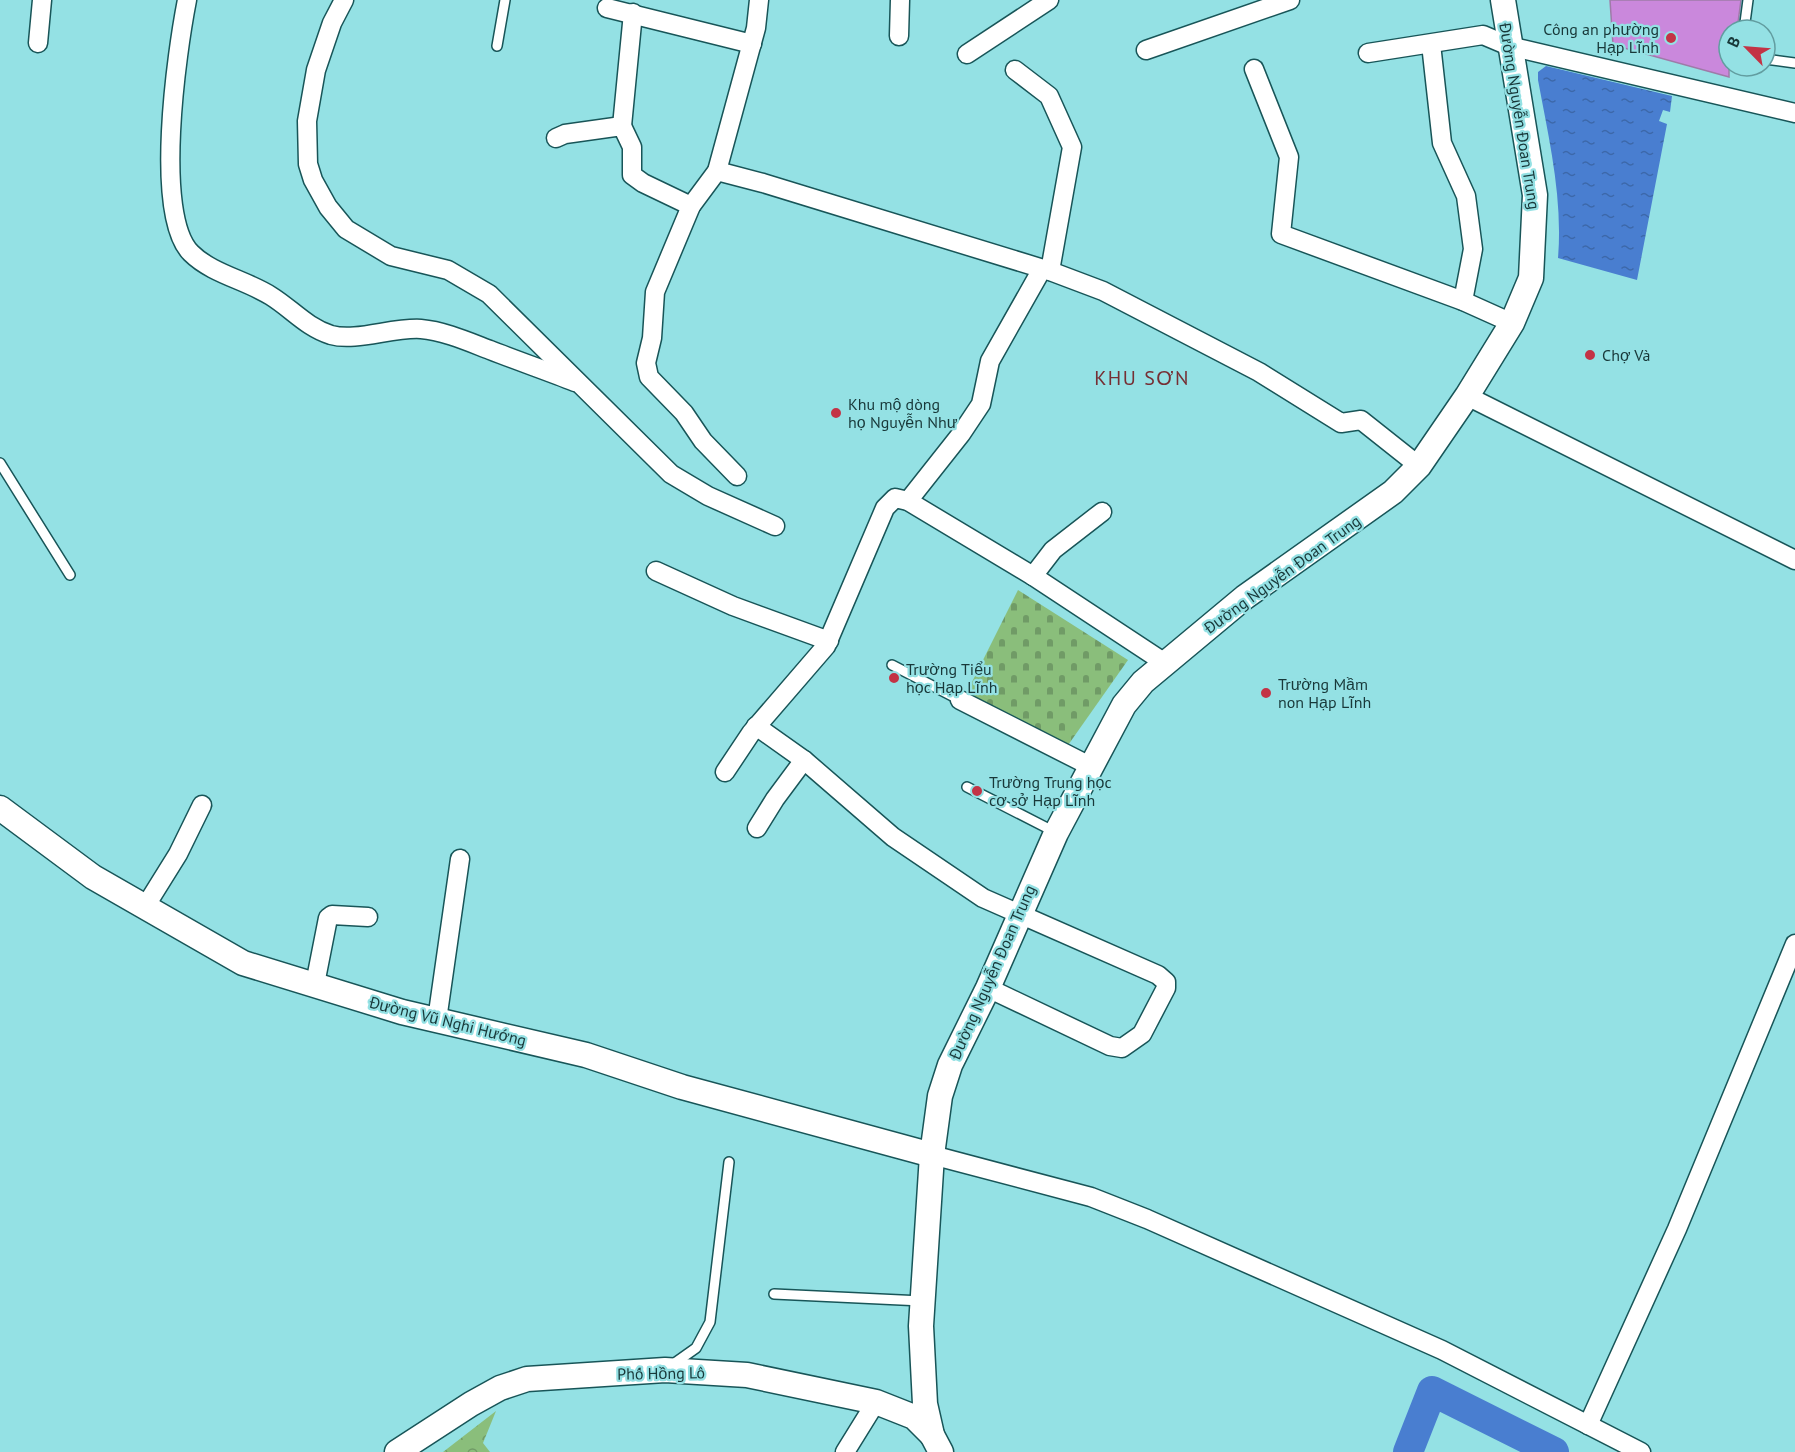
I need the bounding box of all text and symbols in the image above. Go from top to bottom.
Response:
north arrow [1717,18,1777,78]
place label: Công an phường Hạp Lĩnh [1543,19,1659,57]
street label: Đường Nguyễn Đoan Trung [1495,20,1545,211]
marker: Công an phường Hạp Lĩnh [1664,31,1678,45]
text: B [1722,33,1744,50]
place label: Chợ Và [1602,345,1650,365]
marker: Chợ Và [1583,348,1597,362]
district label: KHU SƠN [1094,365,1190,391]
place label: Khu mộ dòng họ Nguyễn Như [848,394,958,432]
marker: Khu mộ dòng họ Nguyễn Như [829,406,843,420]
street label: Đường Nguyễn Đoan Trung [1199,510,1364,638]
place label: Trường Tiểu học Hạp Lĩnh [906,659,998,697]
marker: Trường Tiểu học Hạp Lĩnh [887,671,901,685]
place label: Trường Mầm non Hạp Lĩnh [1278,674,1371,712]
marker: Trường Mầm non Hạp Lĩnh [1259,686,1273,700]
place label: Trường Trung học cơ sở Hạp Lĩnh [989,772,1112,810]
marker: Trường Trung học cơ sở Hạp Lĩnh [970,784,984,798]
street label: Đường Nguyễn Đoan Trung [944,882,1040,1063]
street label: Đường Vũ Nghi Hướng [366,992,529,1050]
street label: Phố Hồng Lô [617,1362,705,1384]

